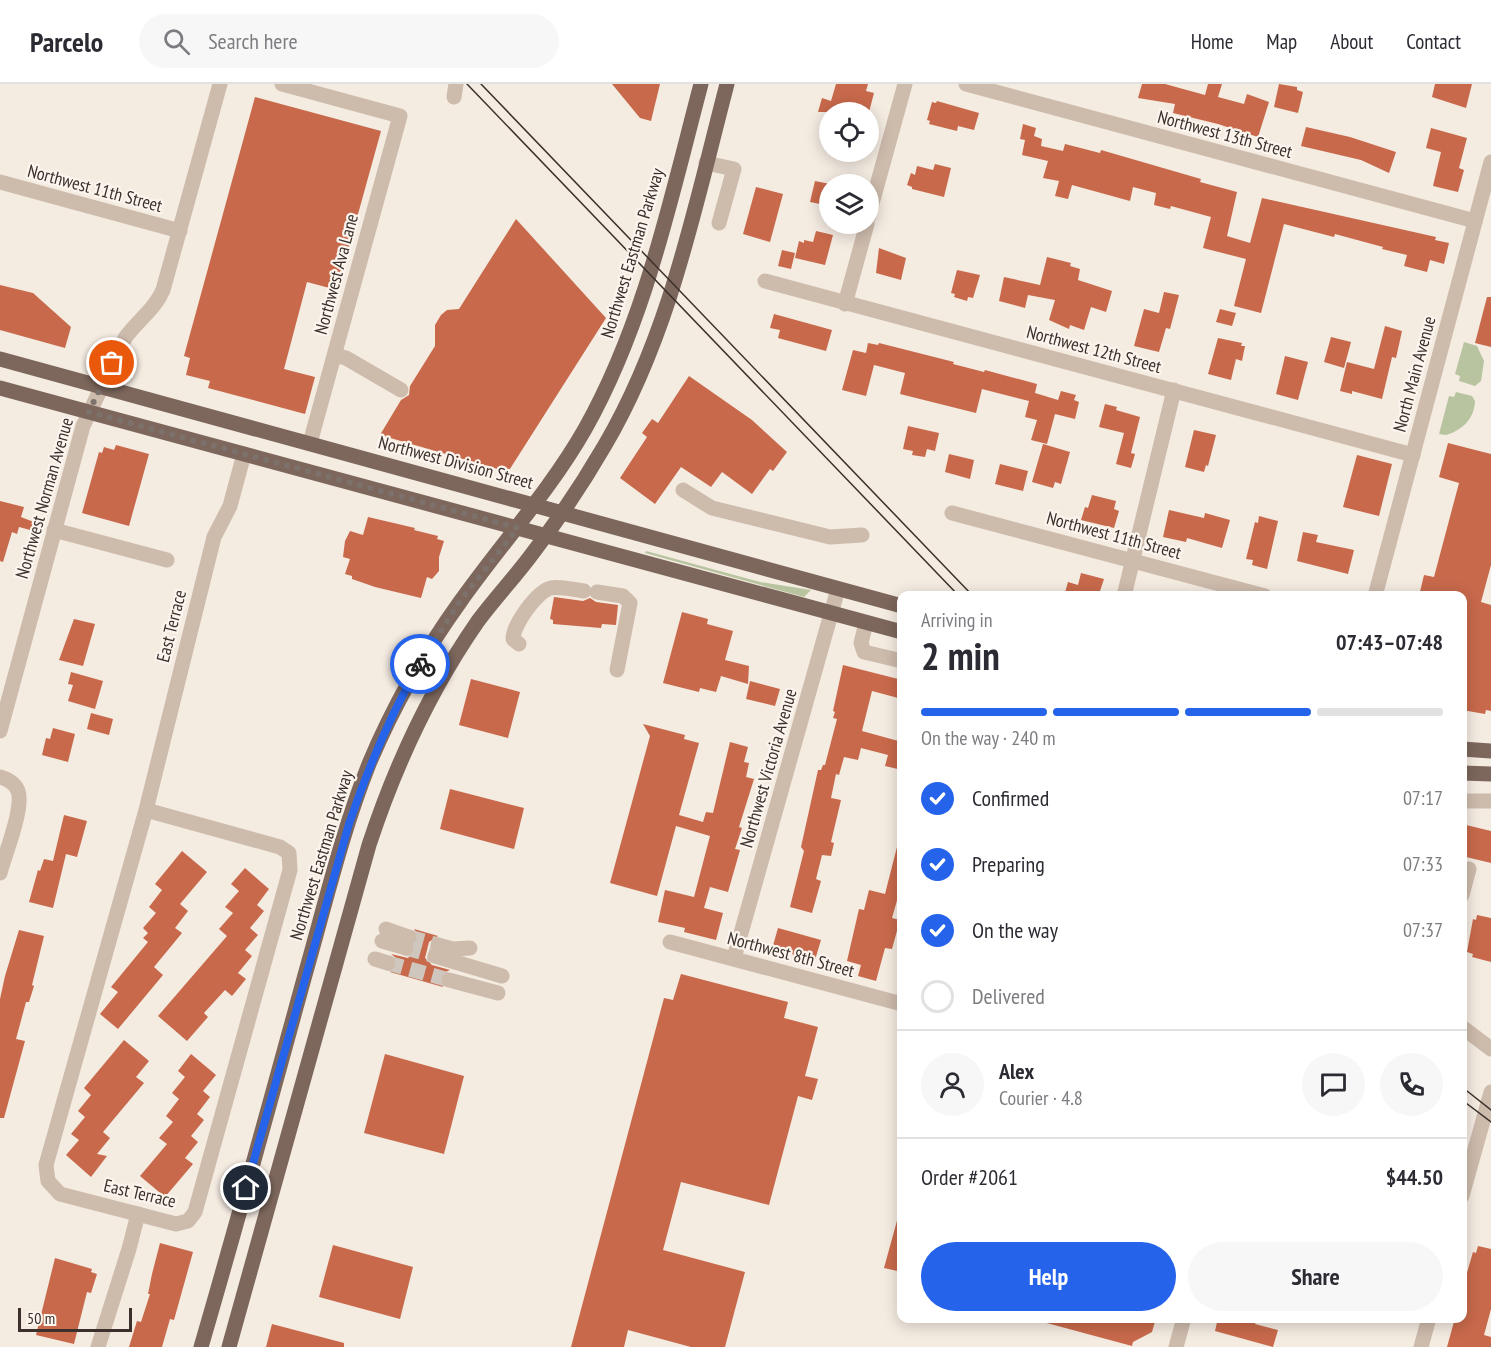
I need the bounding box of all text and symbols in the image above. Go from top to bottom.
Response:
search box [139,14,559,68]
text: Parcelo [30,23,103,60]
icon: search [160,25,193,58]
text: Search here [208,27,298,55]
text: Home [1191,28,1233,55]
text: Map [1266,28,1297,55]
text: About [1330,28,1373,55]
text: Contact [1406,28,1461,55]
map controls [819,102,879,234]
button: locate [819,102,879,162]
street label: Northwest 13th Street [1155,105,1295,163]
street label: Northwest 11th Street [25,159,165,217]
street label: Northwest Eastman Parkway [595,165,669,341]
button: layers [819,174,879,234]
street label: Northwest Ava Lane [309,211,363,337]
street label: North Main Avenue [1388,314,1440,434]
street label: Northwest 12th Street [1024,320,1164,378]
pin [86,337,137,388]
icon: bag [95,346,128,379]
street label: Northwest Norman Avenue [10,415,78,581]
street label: Northwest Division Street [376,430,536,494]
street label: Northwest 11th Street [1044,506,1184,564]
street label: East Terrace [151,588,191,664]
text: Arriving in [921,607,993,633]
text: 07:43–07:48 [1336,628,1443,656]
text: 2 min [921,630,1000,681]
courier [390,634,450,694]
icon: bike [404,648,437,681]
street label: Northwest Victoria Avenue [734,686,802,850]
text: On the way · 240 m [921,725,1056,751]
street label: Northwest Eastman Parkway [284,767,358,943]
icon: check [921,782,954,815]
text: Confirmed [972,784,1049,812]
text: 07:17 [1403,785,1443,811]
icon: check [921,848,954,881]
text: Preparing [972,850,1045,878]
text: 07:33 [1403,851,1443,877]
icon: check [921,914,954,947]
text: On the way [972,916,1058,944]
text: 07:37 [1403,917,1443,943]
street label: Northwest 8th Street [725,926,857,982]
text: Delivered [972,982,1045,1010]
button: person [921,1053,984,1116]
button: chat [1302,1053,1365,1116]
button: phone [1380,1053,1443,1116]
text: Alex [999,1057,1034,1085]
text: Courier · 4.8 [999,1085,1083,1111]
pin [220,1162,271,1213]
text: Order #2061 [921,1163,1018,1191]
text: $44.50 [1386,1163,1443,1191]
icon: home [229,1171,262,1204]
street label: East Terrace [102,1174,178,1212]
button: Help [921,1242,1176,1311]
button: Share [1188,1242,1443,1311]
scale bar [18,1305,132,1332]
text: 50 m [27,1308,55,1328]

